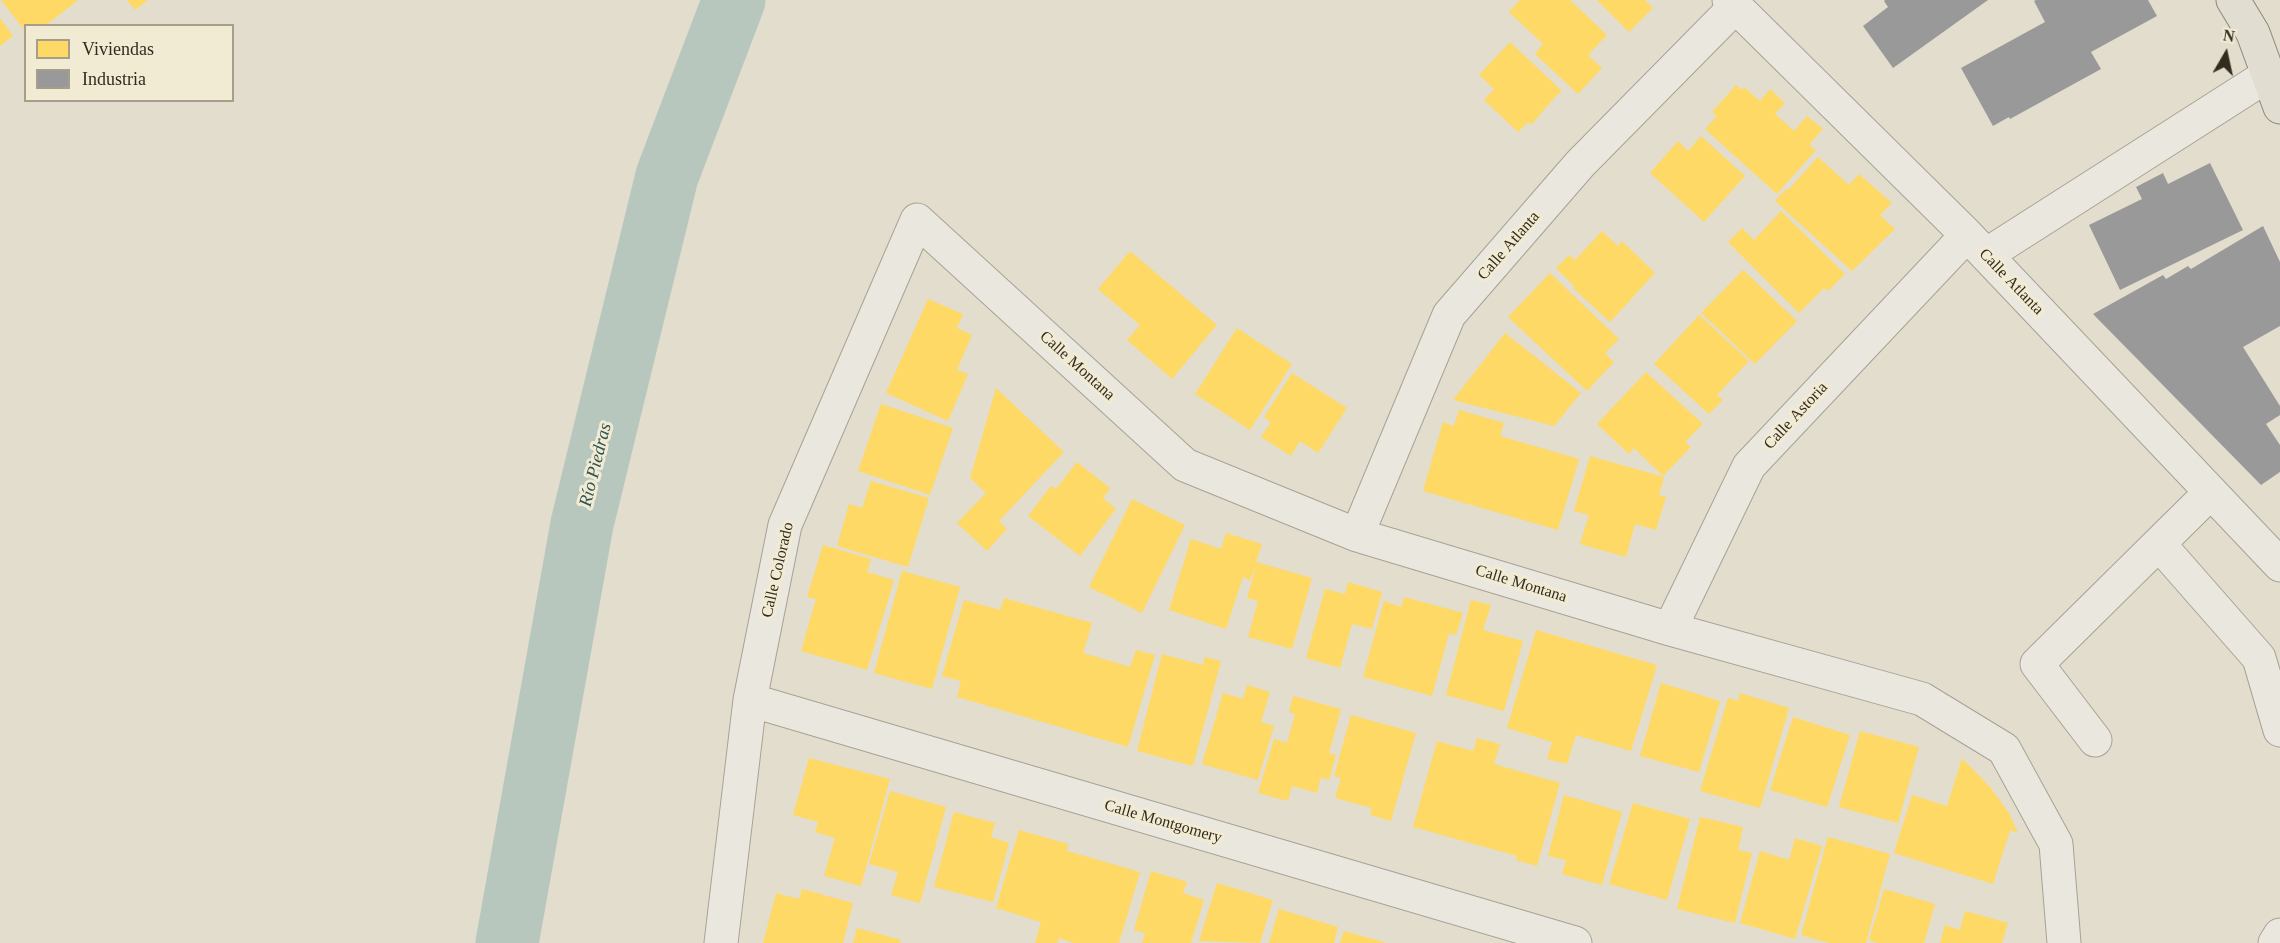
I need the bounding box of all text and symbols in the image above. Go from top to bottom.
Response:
legend [24,24,234,102]
north arrow [2196,24,2256,84]
text: N [2222,26,2236,45]
text: Viviendas [82,39,154,59]
text: Industria [82,69,146,89]
street label: Calle Atlanta [1474,208,1544,284]
street label: Calle Atlanta [1975,245,2047,319]
street label: Calle Montana [1035,327,1119,405]
street label: Calle Astoria [1760,378,1832,454]
water label: Río Piedras [575,421,617,509]
street label: Calle Colorado [758,520,798,620]
street label: Calle Montana [1473,561,1569,607]
street label: Calle Montgomery [1102,796,1224,848]

